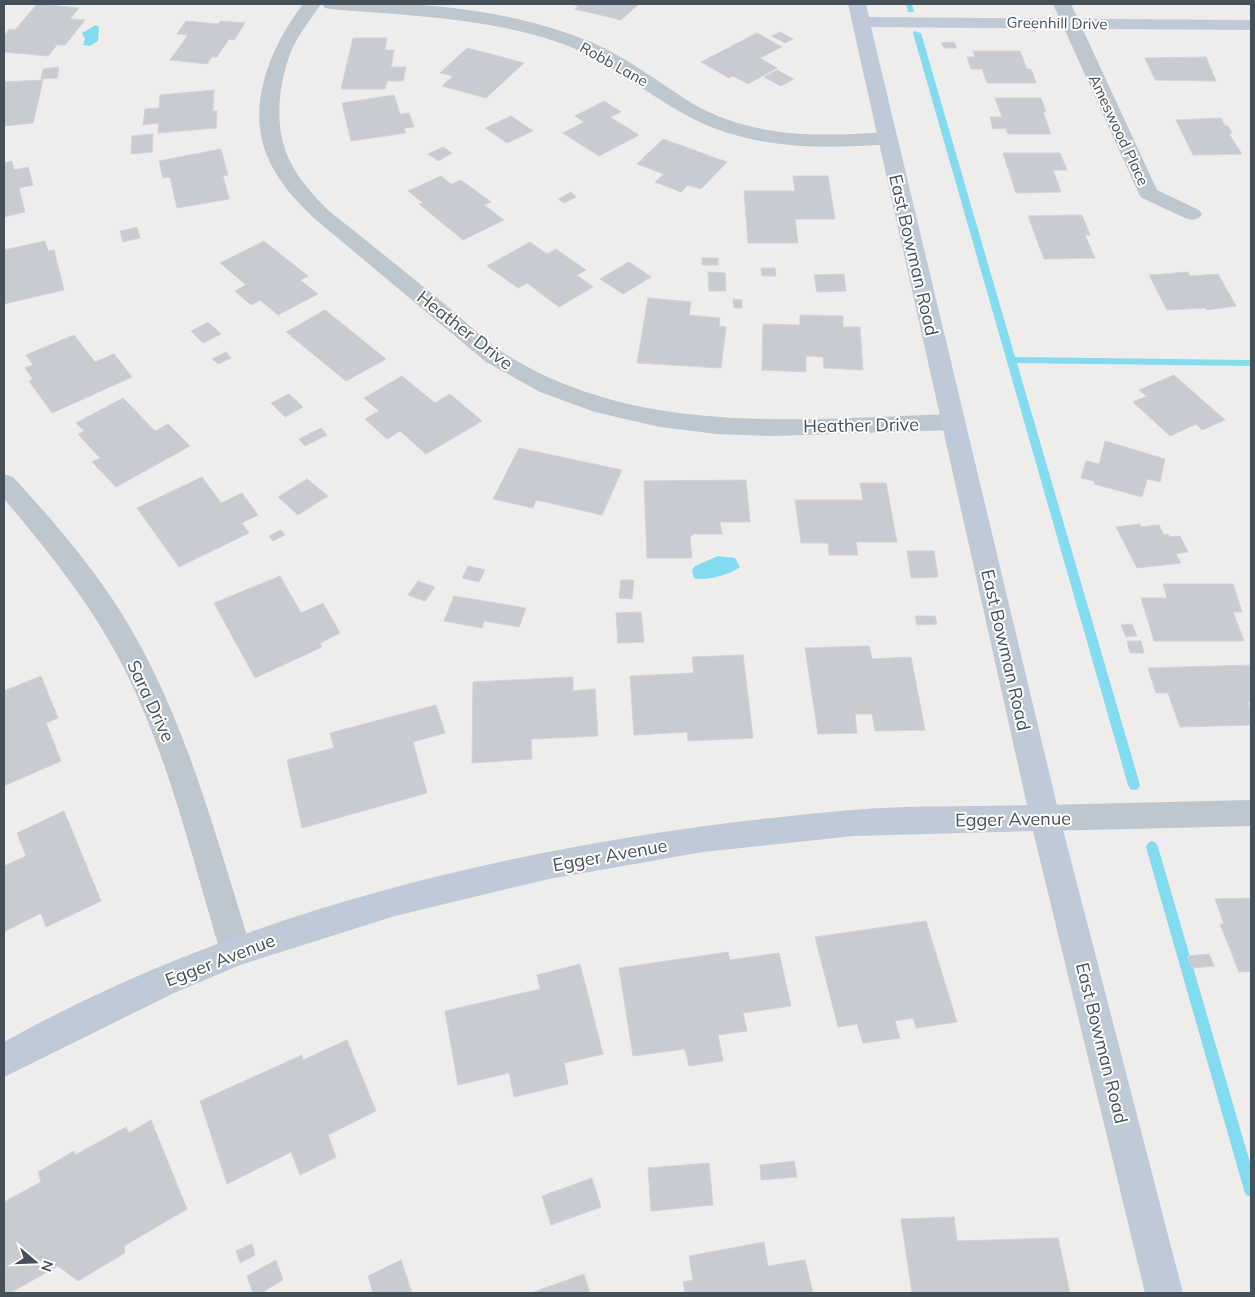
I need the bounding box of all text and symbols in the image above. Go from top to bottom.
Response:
street label: Greenhill Drive [1006,13,1108,33]
street label: Robb Lane [577,38,651,90]
street label: Ameswood Place [1085,71,1153,189]
street label: East Bowman Road [884,172,944,338]
street label: Heather Drive [412,285,518,375]
street label: Heather Drive [803,412,919,438]
street label: East Bowman Road [976,567,1036,733]
street label: Sara Drive [122,657,180,745]
street label: Egger Avenue [955,806,1071,832]
street label: Egger Avenue [551,834,669,876]
street label: Egger Avenue [162,928,278,992]
street label: East Bowman Road [1071,960,1133,1126]
north arrow [10,1237,60,1287]
text: N [37,1258,58,1274]

